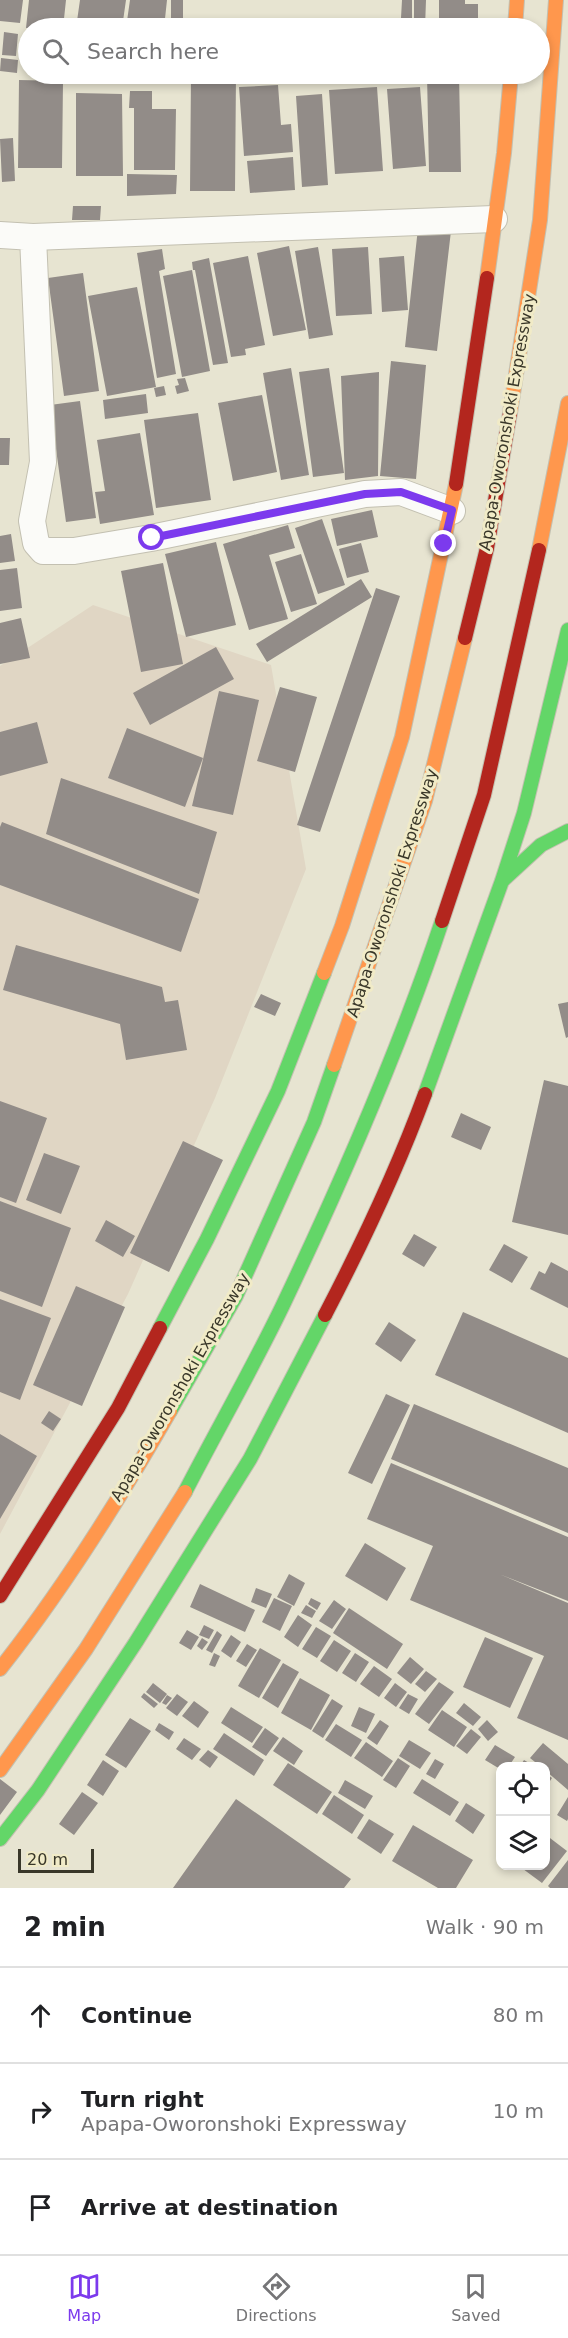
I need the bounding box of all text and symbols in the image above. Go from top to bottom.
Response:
search box [18,18,550,84]
icon: search [39,35,72,68]
text: Search here [87,39,219,64]
street label: Apapa-Oworonshoki Expressway [475,292,539,552]
route start [138,524,164,550]
route end [430,530,456,556]
street label: Apapa-Oworonshoki Expressway [343,766,441,1020]
street label: Apapa-Oworonshoki Expressway [107,1269,253,1505]
map controls [496,1762,550,1870]
button: locate [496,1762,550,1816]
button: layers [496,1816,550,1870]
scale bar [18,1846,94,1874]
text: 20 m [27,1850,68,1869]
text: 2 min [24,1912,106,1942]
text: Walk · 90 m [426,1915,544,1939]
icon: ahead [24,1999,57,2032]
text: Continue [81,2003,192,2028]
text: 80 m [493,2003,544,2027]
text: Turn right [81,2087,204,2112]
icon: right [24,2095,57,2128]
text: 10 m [493,2099,544,2123]
text: Apapa-Oworonshoki Expressway [81,2112,407,2136]
icon: arrive [24,2191,57,2224]
text: Arrive at destination [81,2195,338,2220]
tab: Map [67,2270,101,2325]
tab: Directions [236,2270,316,2325]
tab: Saved [451,2270,501,2325]

